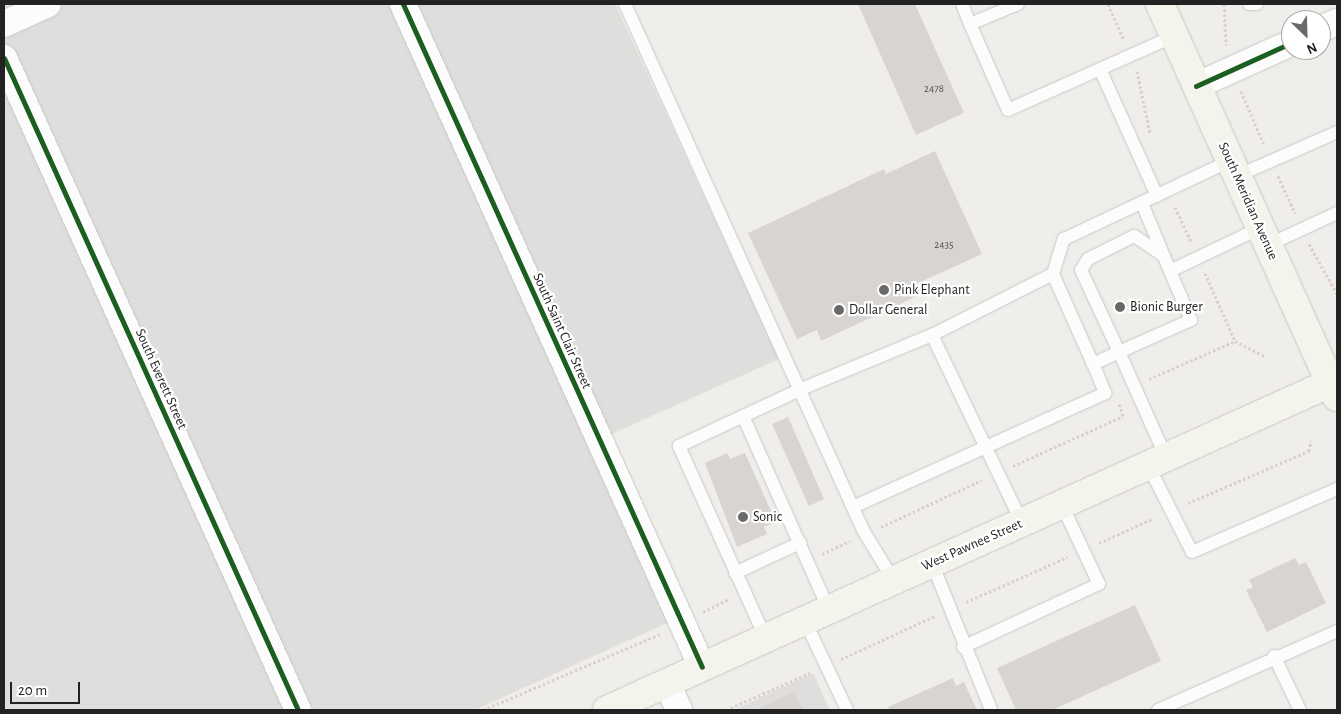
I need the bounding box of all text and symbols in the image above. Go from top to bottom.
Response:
north arrow [1281,10,1331,60]
text: N [1304,39,1319,56]
house number: 2478 [924,82,944,96]
street label: South Meridian Avenue [1215,140,1281,262]
house number: 2435 [934,238,954,252]
street label: South Saint Clair Street [529,271,595,391]
place label: Pink Elephant [894,282,970,298]
marker: Pink Elephant [878,284,890,296]
place label: Bionic Burger [1130,299,1203,315]
marker: Bionic Burger [1114,301,1126,313]
place label: Dollar General [849,302,928,318]
marker: Dollar General [833,304,845,316]
street label: South Everett Street [131,326,191,432]
place label: Sonic [753,509,782,525]
marker: Sonic [737,511,749,523]
street label: West Pawnee Street [919,515,1025,575]
scale bar [12,672,82,704]
text: 20 m [18,683,47,698]

